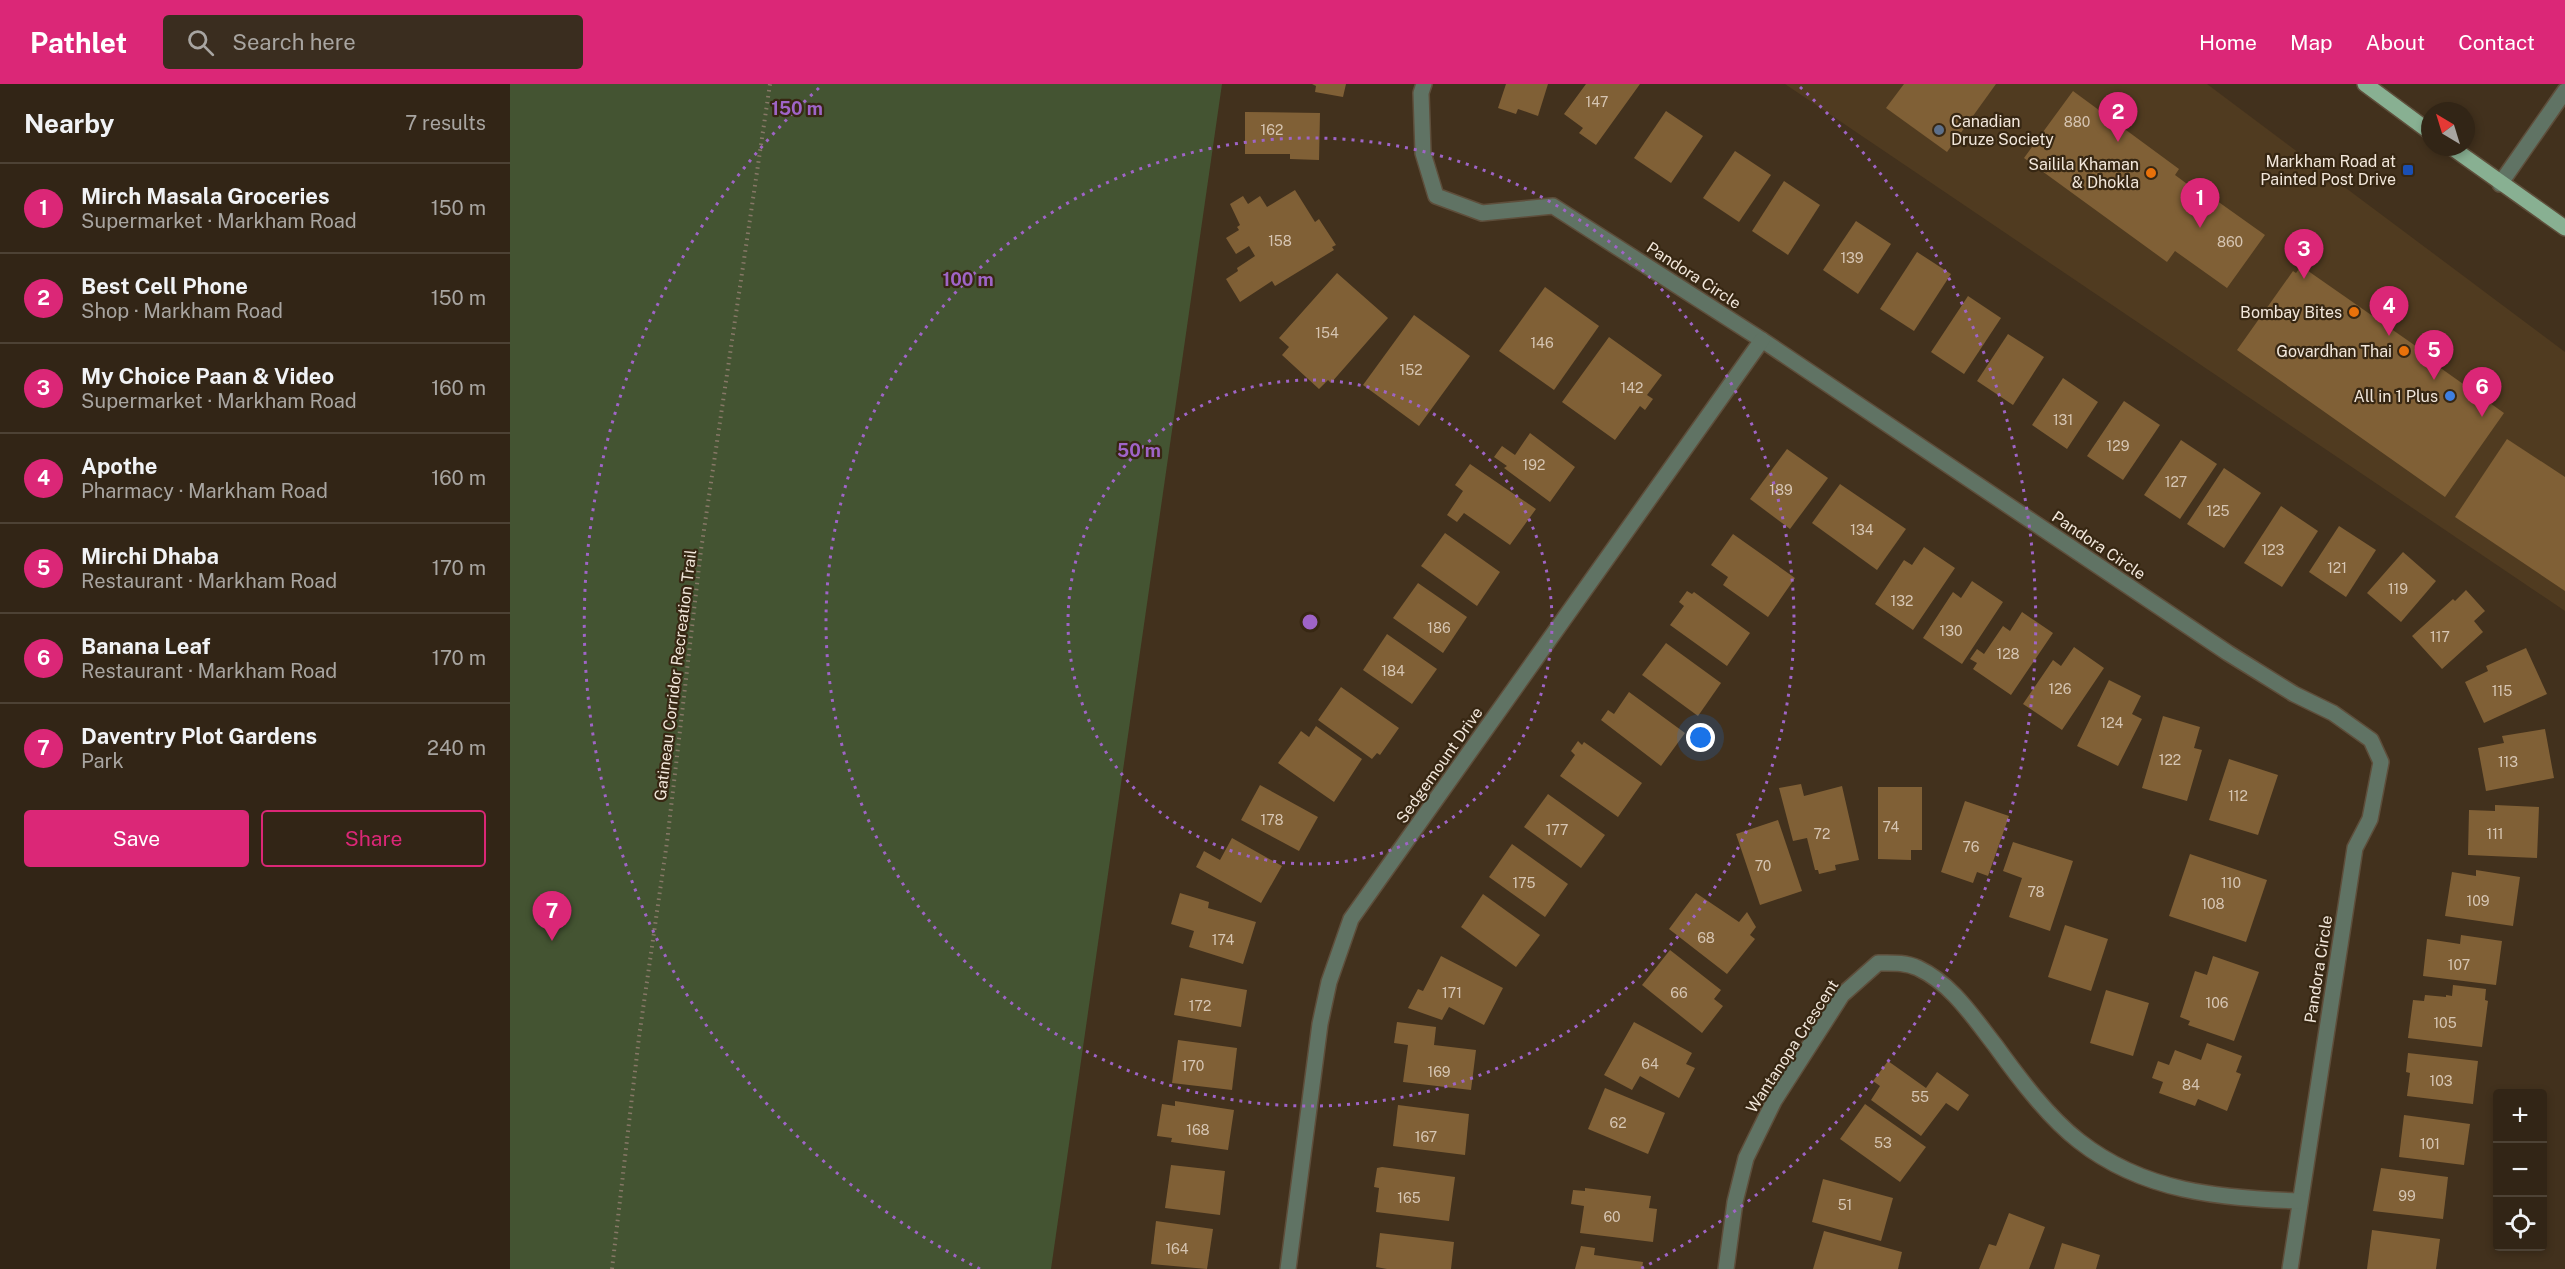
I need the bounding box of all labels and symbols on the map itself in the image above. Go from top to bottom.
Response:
pin: 2 [2098,92,2138,142]
house number: 147 [1586,94,1608,110]
text: 150 m [771,98,823,119]
north arrow [2421,102,2475,156]
place label: Canadian Druze Society [1951,112,2054,149]
house number: 880 [2064,114,2090,130]
house number: 162 [1261,122,1283,138]
marker: Canadian Druze Society [1932,123,1946,137]
place label: Markham Road at Painted Post Drive [2260,152,2396,189]
place label: Sailila Khaman & Dhokla [2028,155,2139,192]
marker: Markham Road at Painted Post Drive [2401,163,2415,177]
marker: Sailila Khaman & Dhokla [2144,166,2158,180]
pin: 1 [2180,178,2220,228]
pin: 3 [2284,230,2324,279]
house number: 158 [1268,233,1292,249]
house number: 860 [2217,234,2243,250]
street label: Pandora Circle [1643,238,1744,313]
house number: 139 [1840,250,1864,266]
text: 100 m [942,269,994,290]
pin: 4 [2370,286,2408,336]
place label: Bombay Bites [2240,303,2342,322]
marker: Bombay Bites [2347,305,2361,319]
house number: 154 [1315,325,1339,341]
pin: 5 [2414,330,2454,380]
house number: 146 [1530,335,1554,351]
place label: Govardhan Thai [2276,342,2392,361]
marker: Govardhan Thai [2397,344,2411,358]
house number: 152 [1399,362,1423,378]
pin: 6 [2462,368,2502,417]
house number: 142 [1621,380,1643,396]
place label: All in 1 Plus [2354,387,2438,406]
marker: All in 1 Plus [2443,389,2457,403]
house number: 131 [2053,412,2073,428]
house number: 129 [2107,438,2130,454]
text: 50 m [1117,440,1161,461]
house number: 192 [1523,457,1545,473]
house number: 127 [2165,474,2187,490]
house number: 189 [1769,482,1793,498]
house number: 125 [2206,503,2230,519]
street label: Pandora Circle [2048,507,2149,584]
house number: 134 [1850,522,1874,538]
house number: 123 [2262,542,2285,558]
street label: Gatineau Corridor Recreation Trail [651,548,700,802]
house number: 121 [2327,560,2347,576]
house number: 119 [2388,581,2408,597]
house number: 132 [1891,593,1913,609]
centre of rings [1300,612,1320,632]
house number: 186 [1427,620,1451,636]
house number: 130 [1940,623,1963,639]
house number: 117 [2430,629,2450,645]
house number: 128 [1996,646,2020,662]
house number: 184 [1381,663,1405,679]
house number: 126 [2049,681,2072,697]
house number: 115 [2492,683,2512,699]
street label: Sedgemount Drive [1392,703,1487,827]
house number: 124 [2101,715,2124,731]
your location [1686,723,1715,752]
house number: 122 [2159,752,2181,768]
house number: 113 [2498,754,2518,770]
house number: 112 [2228,788,2248,804]
house number: 178 [1261,812,1283,828]
house number: 74 [1883,819,1900,835]
house number: 177 [1546,822,1568,838]
house number: 72 [1814,826,1830,842]
house number: 111 [2486,826,2504,842]
house number: 76 [1963,839,1980,855]
house number: 70 [1755,858,1771,874]
house number: 175 [1512,875,1536,891]
house number: 110 [2221,875,2241,891]
house number: 78 [2027,884,2045,900]
pin: 7 [532,892,572,941]
house number: 109 [2467,893,2490,909]
house number: 108 [2201,896,2225,912]
street label: Pandora Circle [2301,914,2336,1024]
house number: 68 [1697,930,1715,946]
house number: 174 [1212,932,1234,948]
house number: 107 [2448,957,2470,973]
street label: Wantanopa Crescent [1742,976,1843,1116]
house number: 171 [1442,985,1462,1001]
house number: 66 [1670,985,1688,1001]
house number: 106 [2206,995,2229,1011]
house number: 172 [1189,998,1211,1014]
house number: 105 [2433,1015,2457,1031]
house number: 64 [1641,1056,1659,1072]
house number: 170 [1182,1058,1204,1074]
house number: 169 [1427,1064,1451,1080]
house number: 103 [2430,1073,2453,1089]
house number: 84 [2182,1077,2200,1093]
house number: 55 [1911,1089,1929,1105]
house number: 62 [1609,1115,1627,1131]
house number: 168 [1186,1122,1210,1138]
house number: 167 [1415,1129,1437,1145]
house number: 53 [1874,1135,1892,1151]
house number: 101 [2420,1136,2440,1152]
house number: 99 [2398,1188,2416,1204]
house number: 165 [1397,1190,1421,1206]
house number: 51 [1838,1197,1852,1213]
house number: 60 [1603,1209,1621,1225]
house number: 164 [1165,1241,1189,1257]

